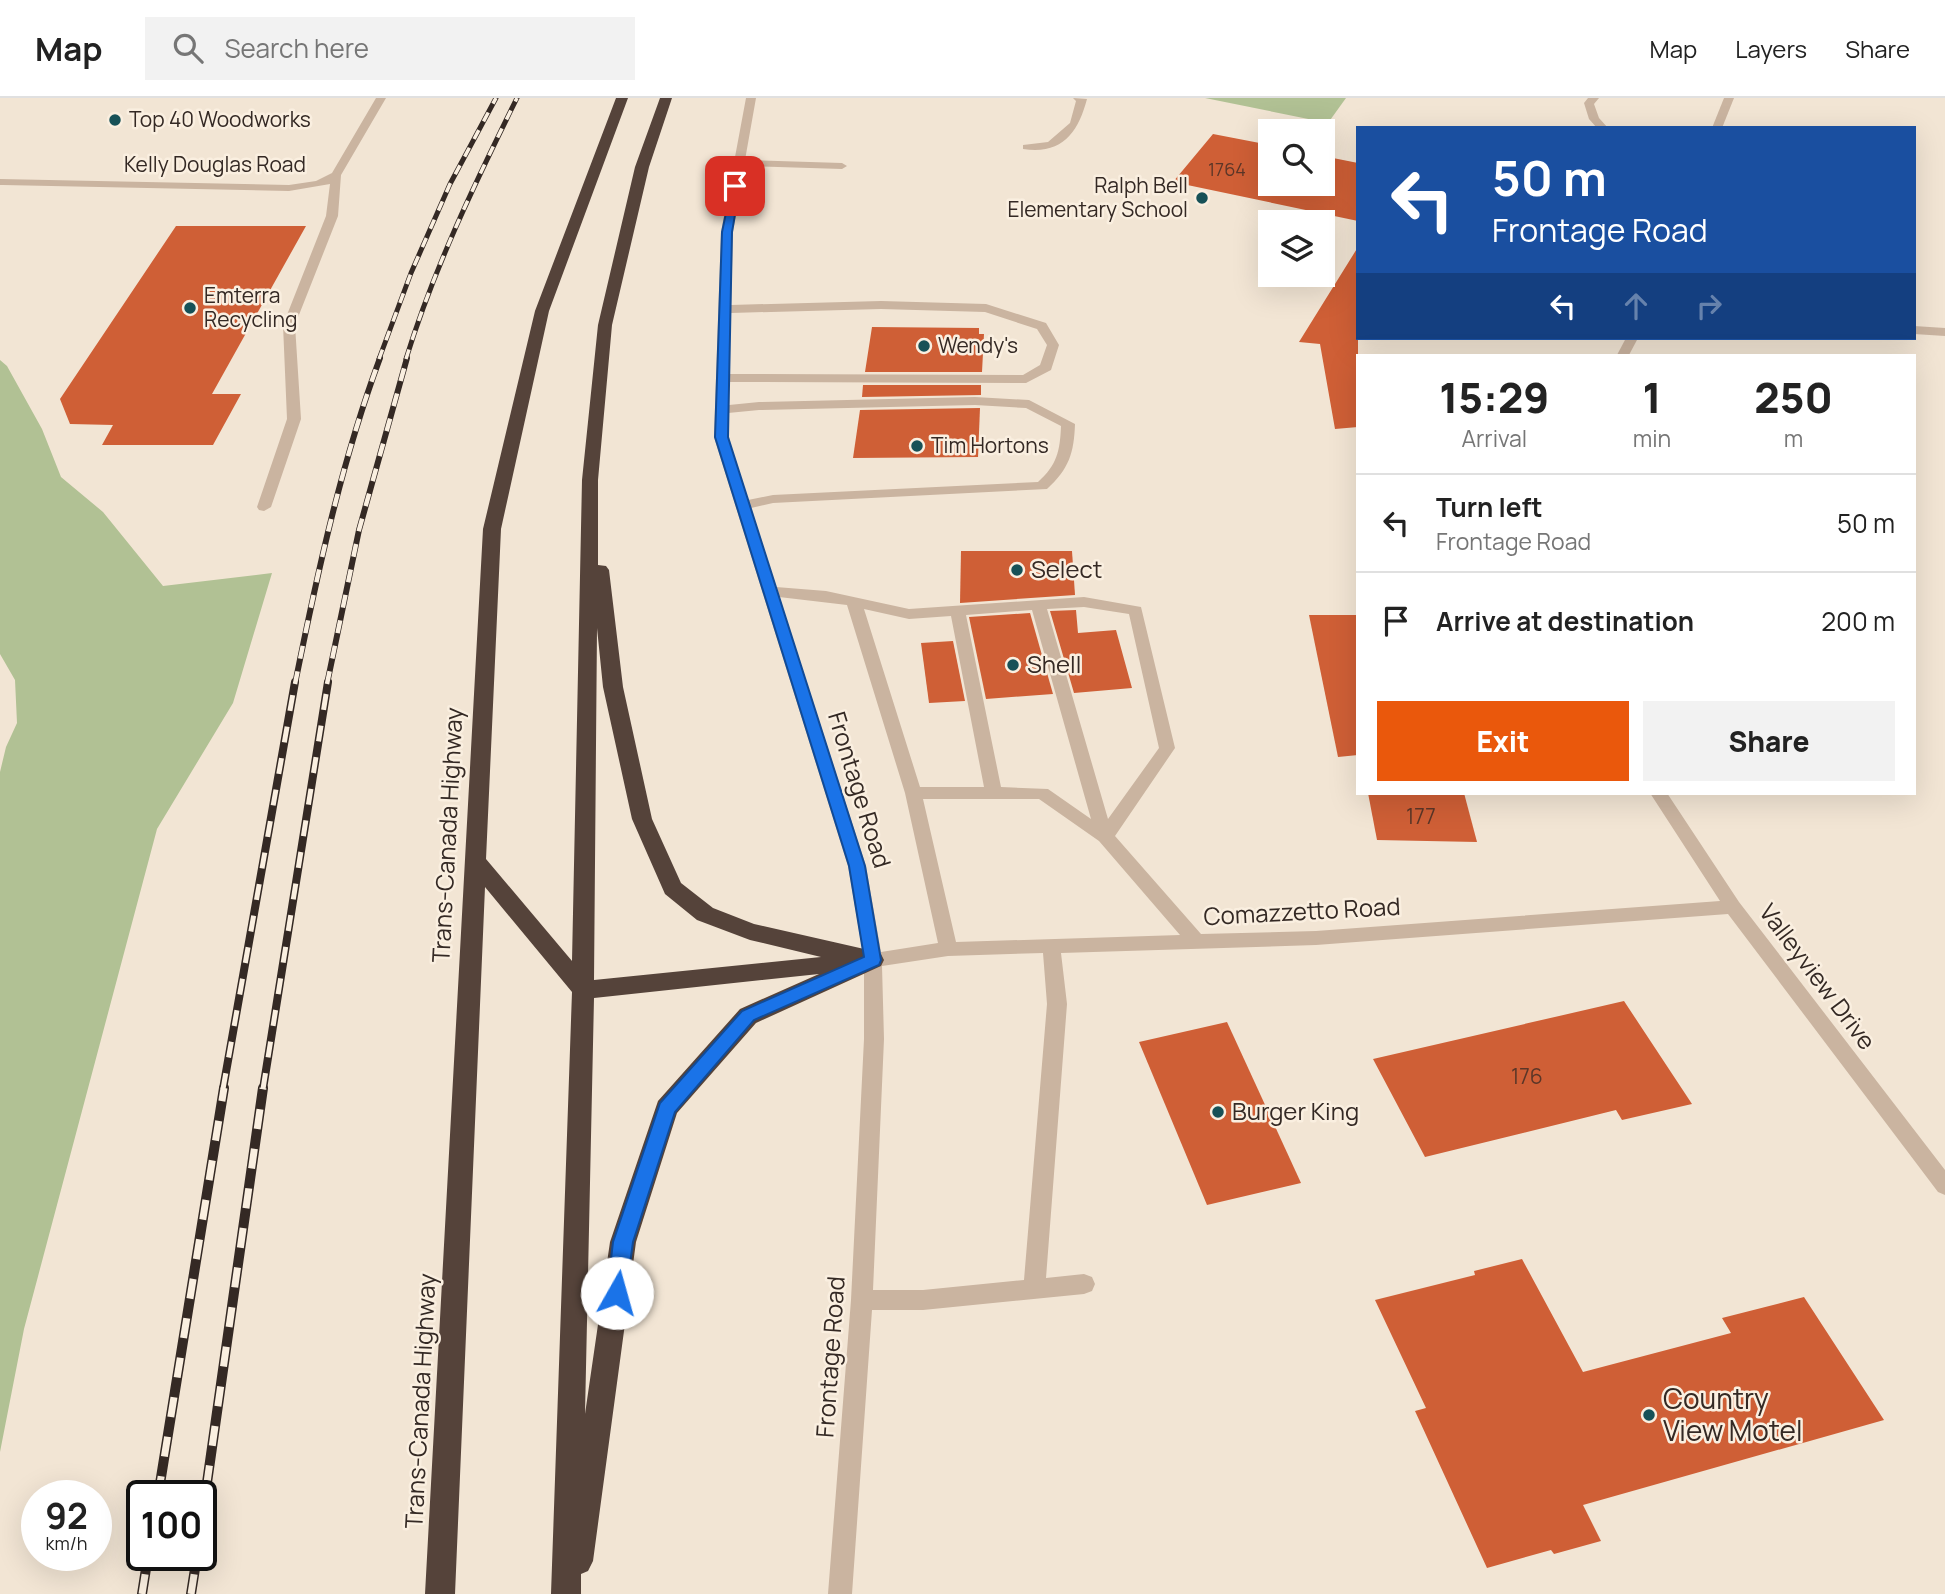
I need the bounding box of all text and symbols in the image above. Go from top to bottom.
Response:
search box [145,17,635,80]
text: Map [35,26,103,71]
icon: search [169,29,207,67]
text: Search here [225,30,369,66]
text: Map [1650,32,1697,65]
text: Layers [1735,32,1807,65]
text: Share [1845,32,1910,65]
place label: Top 40 Woodworks [129,105,311,133]
marker: Top 40 Woodworks [107,112,123,128]
map controls [1258,119,1335,287]
button: search [1258,119,1335,196]
text: 50 m [1492,144,1607,211]
street label: Kelly Douglas Road [124,150,306,178]
icon: left [1377,154,1468,245]
pin [705,156,765,216]
house number: 1764 [1208,157,1246,181]
icon: arrive [716,167,754,205]
place label: Ralph Bell Elementary School [1007,171,1188,223]
marker: Ralph Bell Elementary School [1194,190,1210,206]
text: Frontage Road [1492,208,1708,252]
button: layers [1258,210,1335,287]
place label: Emterra Recycling [204,281,297,333]
icon: left [1544,287,1582,325]
icon: ahead [1617,287,1655,325]
icon: right [1690,287,1728,325]
marker: Emterra Recycling [182,300,198,316]
place label: Wendy's [938,331,1018,359]
marker: Wendy's [916,338,932,354]
text: 15:29 [1439,368,1549,426]
text: 1 [1642,368,1661,426]
text: 250 [1754,368,1833,426]
text: Arrival [1461,422,1527,454]
text: min [1633,422,1671,454]
text: m [1784,422,1803,454]
place label: Tim Hortons [931,431,1049,459]
marker: Tim Hortons [909,438,925,454]
text: Turn left [1436,489,1543,525]
icon: left [1377,504,1415,542]
text: 50 m [1837,505,1895,541]
text: Frontage Road [1436,525,1591,557]
place label: Select [1031,552,1102,585]
marker: Select [1009,562,1025,578]
icon: arrive [1377,602,1415,640]
text: Arrive at destination [1436,603,1694,639]
text: 200 m [1821,603,1895,639]
place label: Shell [1027,647,1081,680]
marker: Shell [1005,657,1021,673]
button: Exit [1377,701,1629,781]
button: Share [1643,701,1895,781]
street label: Trans-Canada Highway [423,706,470,963]
street label: Frontage Road [821,707,900,872]
house number: 177 [1406,802,1436,830]
street label: Comazzetto Road [1203,889,1401,932]
street label: Valleyview Drive [1752,896,1884,1056]
house number: 176 [1511,1062,1543,1090]
place label: Burger King [1232,1094,1359,1127]
marker: Burger King [1210,1104,1226,1120]
position arrow [580,1256,654,1330]
street label: Trans-Canada Highway [396,1272,443,1529]
street label: Frontage Road [807,1275,852,1439]
place label: Country View Motel [1663,1379,1802,1449]
marker: Country View Motel [1641,1407,1657,1423]
speed limit sign: 100 [126,1480,217,1571]
text: 92 [45,1492,88,1540]
text: km/h [46,1531,87,1555]

